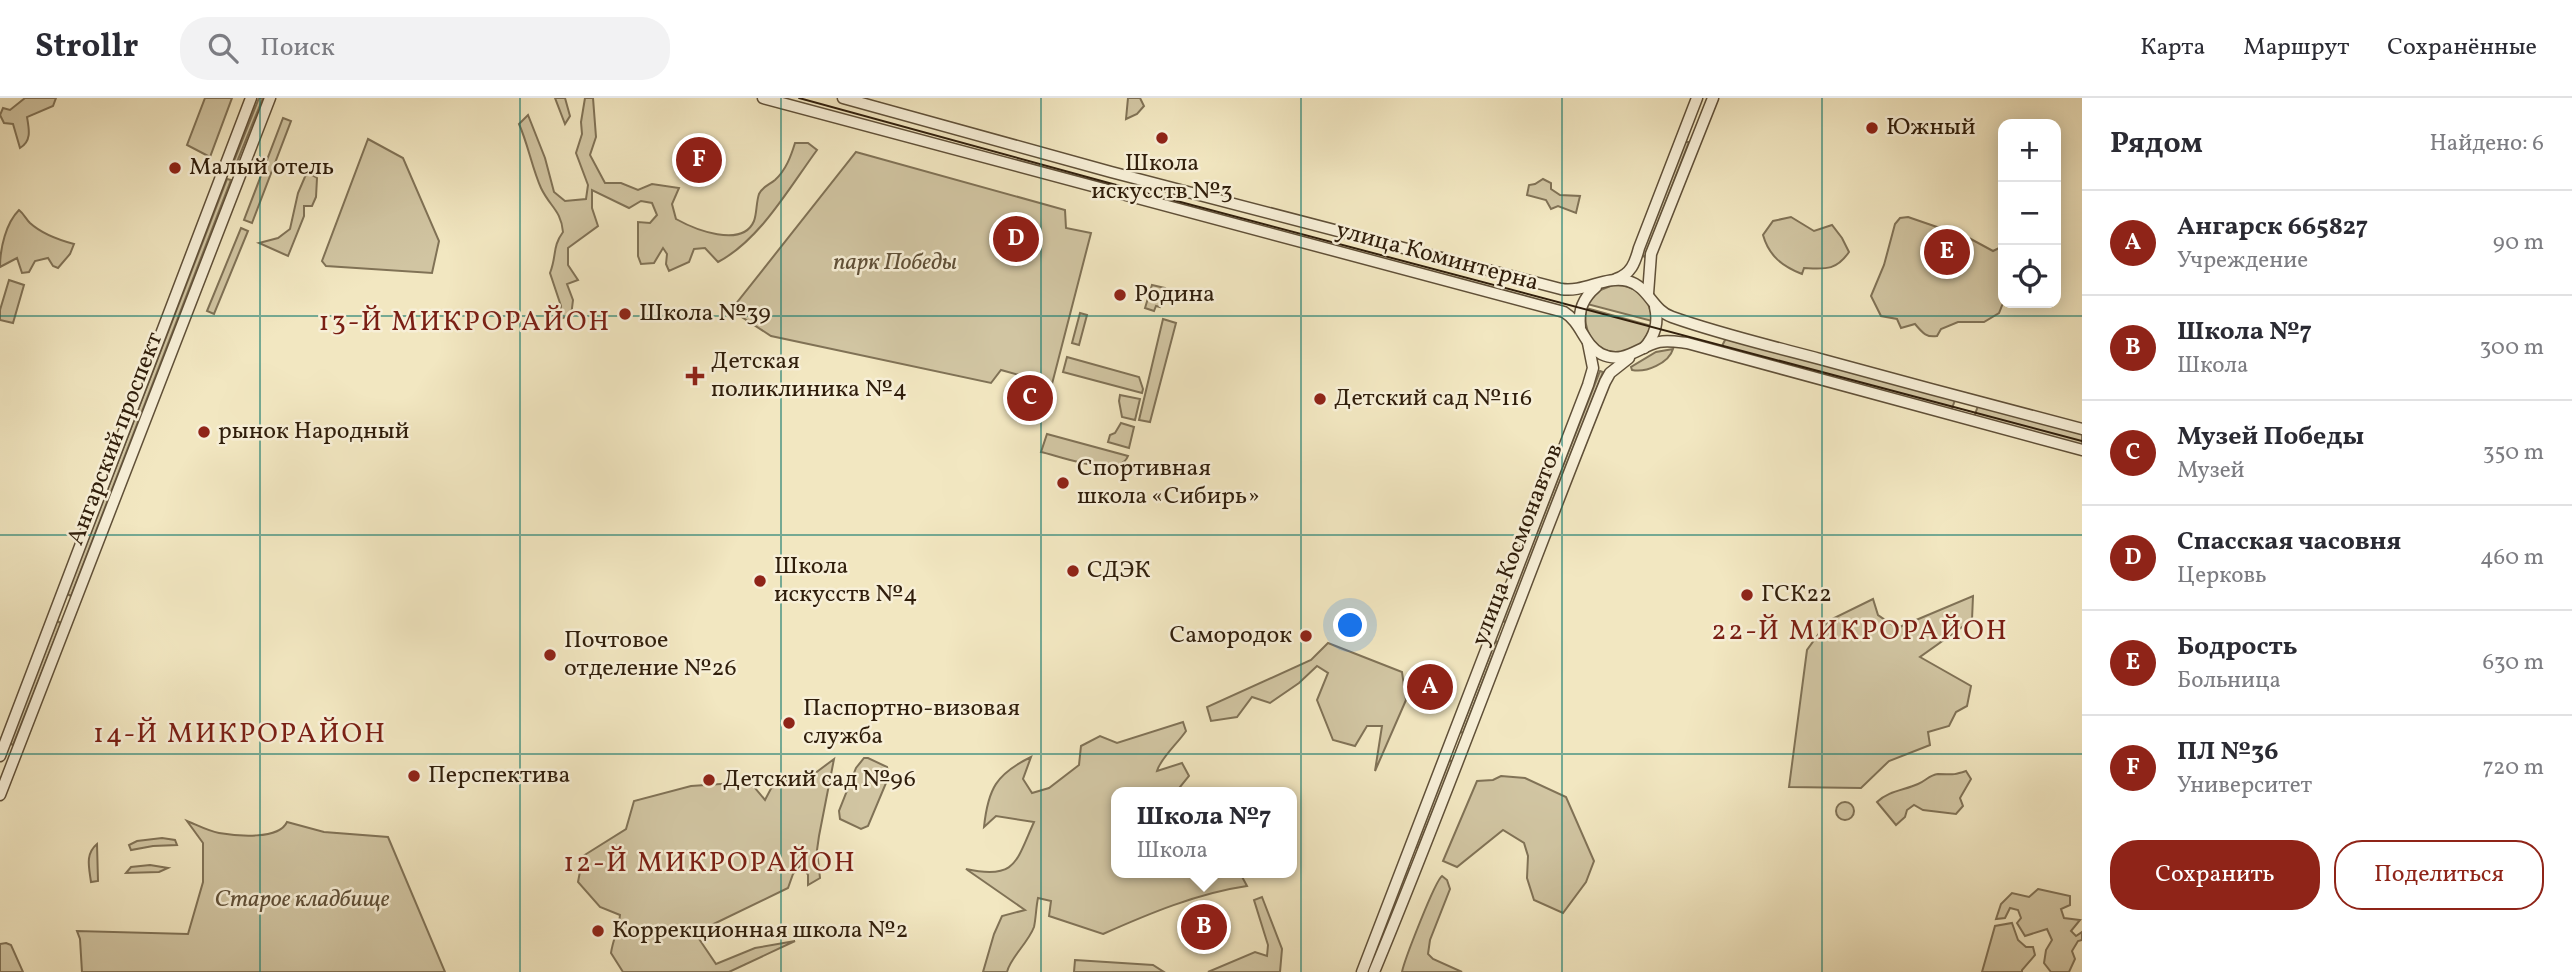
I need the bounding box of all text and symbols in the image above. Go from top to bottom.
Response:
search box [180,17,670,80]
text: Strollr [35,25,138,71]
icon: search [204,29,242,67]
text: Поиск [260,30,335,66]
text: Карта [2140,31,2205,65]
text: Маршрут [2243,31,2349,65]
text: Сохранённые [2387,31,2537,65]
place label: Южный [1886,111,1976,145]
map controls [1998,119,2061,308]
button: + [1998,119,2061,182]
marker: Южный [1864,120,1880,136]
text: Рядом [2110,123,2203,165]
text: Найдено: 6 [2429,128,2544,160]
marker: Школа искусств №3 [1154,130,1170,146]
pin: F [676,134,722,186]
place label: Школа искусств №3 [1091,147,1233,209]
place label: Малый отель [189,151,334,185]
marker: Малый отель [167,160,183,176]
button: − [1998,182,2061,245]
text: Ангарск 665827 [2177,209,2368,245]
pin: D [993,213,1039,265]
street label: улица Коминтерна [1332,214,1542,300]
pin: E [1924,226,1970,278]
text: A [2125,227,2141,259]
text: 90 m [2493,227,2544,259]
button: locate [1998,245,2061,308]
text: Учреждение [2177,245,2308,277]
park label: парк Победы [833,246,957,280]
place label: Родина [1134,278,1215,312]
marker: Родина [1112,287,1128,303]
place label: Школа №39 [639,297,771,331]
district label: 13-Й МИКРОРАЙОН [319,303,611,342]
marker: Школа №39 [617,306,633,322]
text: Школа №7 [2177,314,2312,350]
street label: Ангарский проспект [60,327,172,551]
text: B [2125,332,2141,364]
text: 300 m [2480,332,2544,364]
place label: Детская поликлиника №4 [711,345,907,407]
text: Школа [2177,350,2248,382]
marker: Детская поликлиника №4 [685,366,705,386]
pin: C [1007,372,1053,424]
place label: Детский сад №116 [1334,382,1532,416]
marker: Детский сад №116 [1312,391,1328,407]
place label: рынок Народный [218,415,409,449]
text: Музей Победы [2177,419,2364,455]
marker: рынок Народный [196,424,212,440]
text: C [2126,437,2140,469]
text: 350 m [2483,437,2544,469]
street label: улица Космонавтов [1464,439,1572,651]
place label: Спортивная школа «Сибирь» [1077,452,1260,514]
text: Музей [2177,455,2245,487]
marker: Спортивная школа «Сибирь» [1055,475,1071,491]
text: Спасская часовня [2177,524,2401,560]
text: D [2125,542,2141,574]
text: 460 m [2480,542,2544,574]
place label: Школа искусств №4 [774,550,918,612]
place label: СДЭК [1087,554,1151,588]
text: Церковь [2177,560,2267,592]
marker: СДЭК [1065,563,1081,579]
marker: Школа искусств №4 [752,573,768,589]
place label: ГСК22 [1761,578,1832,612]
marker: ГСК22 [1739,587,1755,603]
your location [1333,608,1367,642]
district label: 22-Й МИКРОРАЙОН [1711,612,2009,651]
place label: Самородок [1170,619,1292,653]
place label: Почтовое отделение №26 [564,624,737,686]
marker: Самородок [1298,628,1314,644]
text: Бодрость [2177,629,2298,665]
marker: Почтовое отделение №26 [542,647,558,663]
text: E [2126,647,2140,679]
text: 630 m [2483,647,2544,679]
pin: A [1407,661,1453,713]
text: Больница [2177,665,2281,697]
place label: Паспортно-визовая служба [803,692,1020,754]
district label: 14-Й МИКРОРАЙОН [93,715,387,754]
marker: Паспортно-визовая служба [781,715,797,731]
text: ПЛ №36 [2177,734,2279,770]
text: F [2126,752,2140,784]
text: 720 m [2482,752,2544,784]
place label: Перспектива [428,759,571,793]
place label: Детский сад №96 [723,763,916,797]
marker: Перспектива [406,768,422,784]
text: Университет [2177,770,2312,802]
marker: Детский сад №96 [701,772,717,788]
popup [1111,787,1297,878]
text: Школа №7 [1136,799,1272,835]
text: Школа [1136,835,1208,867]
button: Сохранить [2110,840,2320,910]
button: Поделиться [2334,840,2544,910]
district label: 12-Й МИКРОРАЙОН [563,844,857,883]
park label: Старое кладбище [214,883,390,917]
pin: B [1181,901,1227,953]
place label: Коррекционная школа №2 [612,914,908,948]
marker: Коррекционная школа №2 [590,923,606,939]

